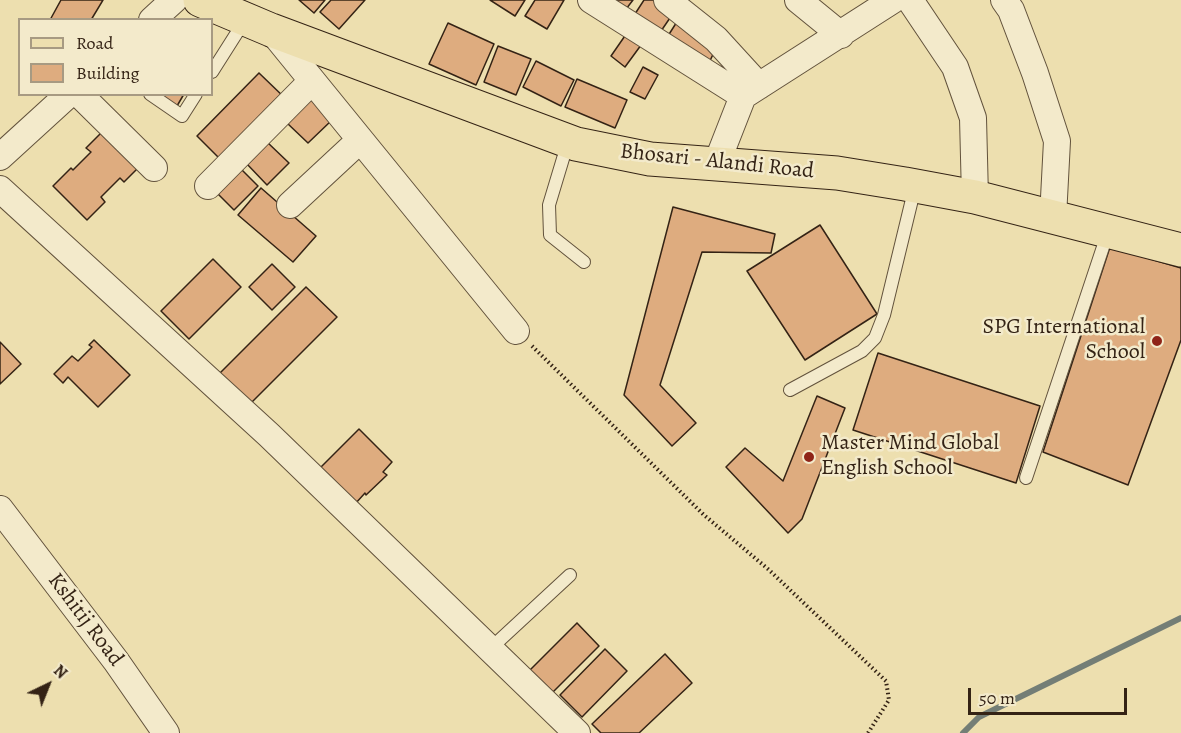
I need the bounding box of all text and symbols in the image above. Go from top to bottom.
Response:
legend [18,18,213,96]
text: Road [76,31,113,55]
text: Building [76,61,140,85]
street label: Bhosari - Alandi Road [619,139,815,185]
place label: SPG International School [982,315,1145,366]
marker: SPG International School [1150,334,1164,348]
place label: Master Mind Global English School [821,431,999,482]
marker: Master Mind Global English School [802,450,816,464]
street label: Kshitij Road [41,568,129,672]
north arrow [18,655,78,715]
text: N [49,660,72,684]
scale bar [971,676,1130,714]
text: 50 m [979,686,1015,710]

